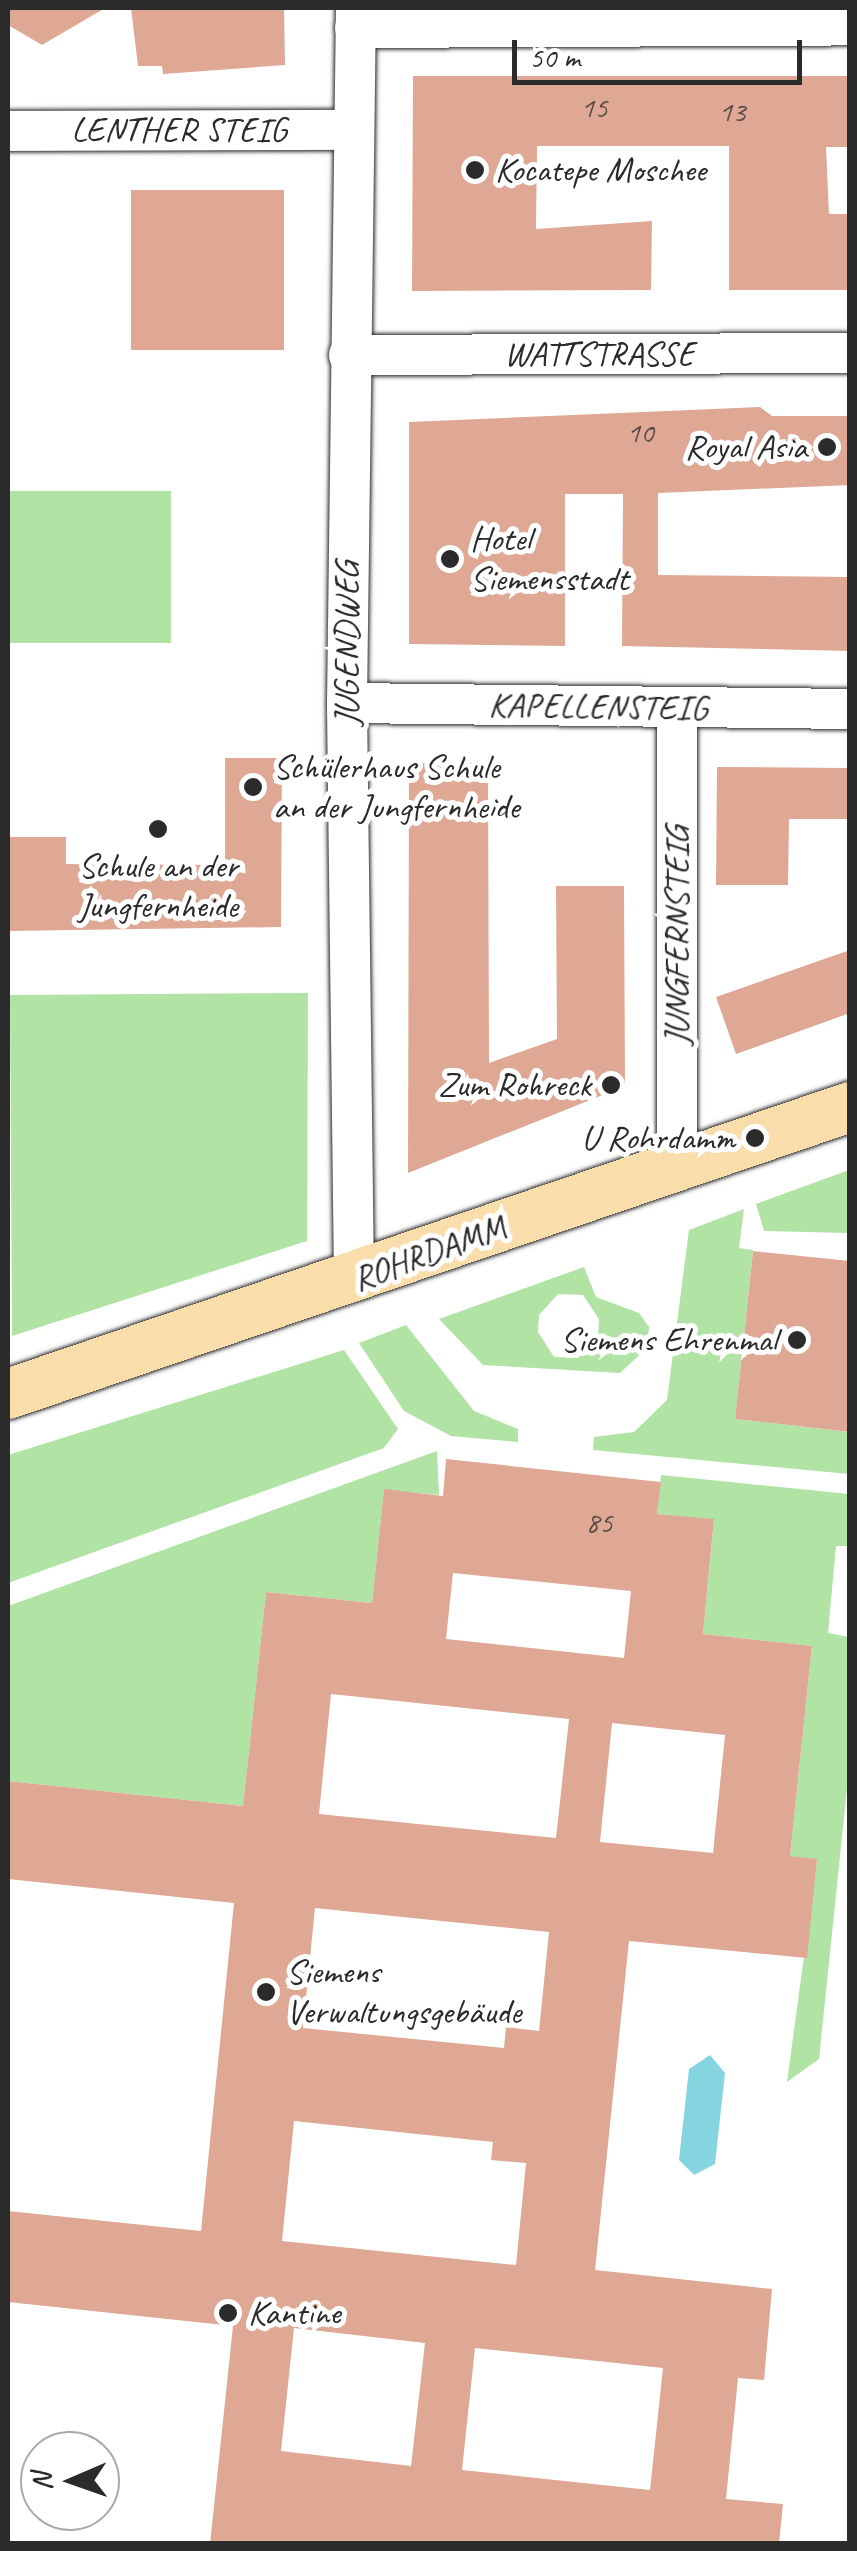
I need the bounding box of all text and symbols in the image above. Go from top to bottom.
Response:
scale bar [517,20,807,82]
text: 50 m [529,38,580,76]
house number: 15 [581,89,607,125]
house number: 13 [719,93,745,129]
street label: LENTHER STEIG [71,109,287,151]
place label: Kocatepe Moschee [495,149,706,191]
marker: Kocatepe Moschee [464,159,486,181]
street label: WATTSTRASSE [504,333,694,375]
house number: 10 [627,414,653,450]
place label: Royal Asia [686,426,807,468]
marker: Royal Asia [816,436,838,458]
place label: Hotel Siemensstadt [470,518,628,600]
marker: Hotel Siemensstadt [439,548,461,570]
street label: JUGENDWEG [326,562,368,726]
street label: KAPELLENSTEIG [488,684,708,730]
place label: Schülerhaus Schule an der Jungfernheide [273,746,519,828]
marker: Schülerhaus Schule an der Jungfernheide [242,776,264,798]
marker: Schule an der Jungfernheide [147,818,169,840]
street label: JUNGFERNSTEIG [656,827,698,1045]
place label: Schule an der Jungfernheide [78,845,238,927]
place label: Zum Rohreck [436,1064,591,1106]
marker: Zum Rohreck [600,1074,622,1096]
place label: U Rohrdamm [581,1117,735,1159]
marker: U Rohrdamm [744,1127,766,1149]
street label: ROHRDAMM [347,1206,511,1300]
place label: Siemens Ehrenmal [560,1319,777,1361]
marker: Siemens Ehrenmal [786,1329,808,1351]
house number: 85 [586,1504,612,1540]
place label: Siemens Verwaltungsgebäude [286,1951,521,2033]
marker: Siemens Verwaltungsgebäude [255,1981,277,2003]
place label: Kantine [248,2292,340,2334]
marker: Kantine [217,2302,239,2324]
north arrow [20,2431,120,2531]
text: N [24,2473,59,2491]

